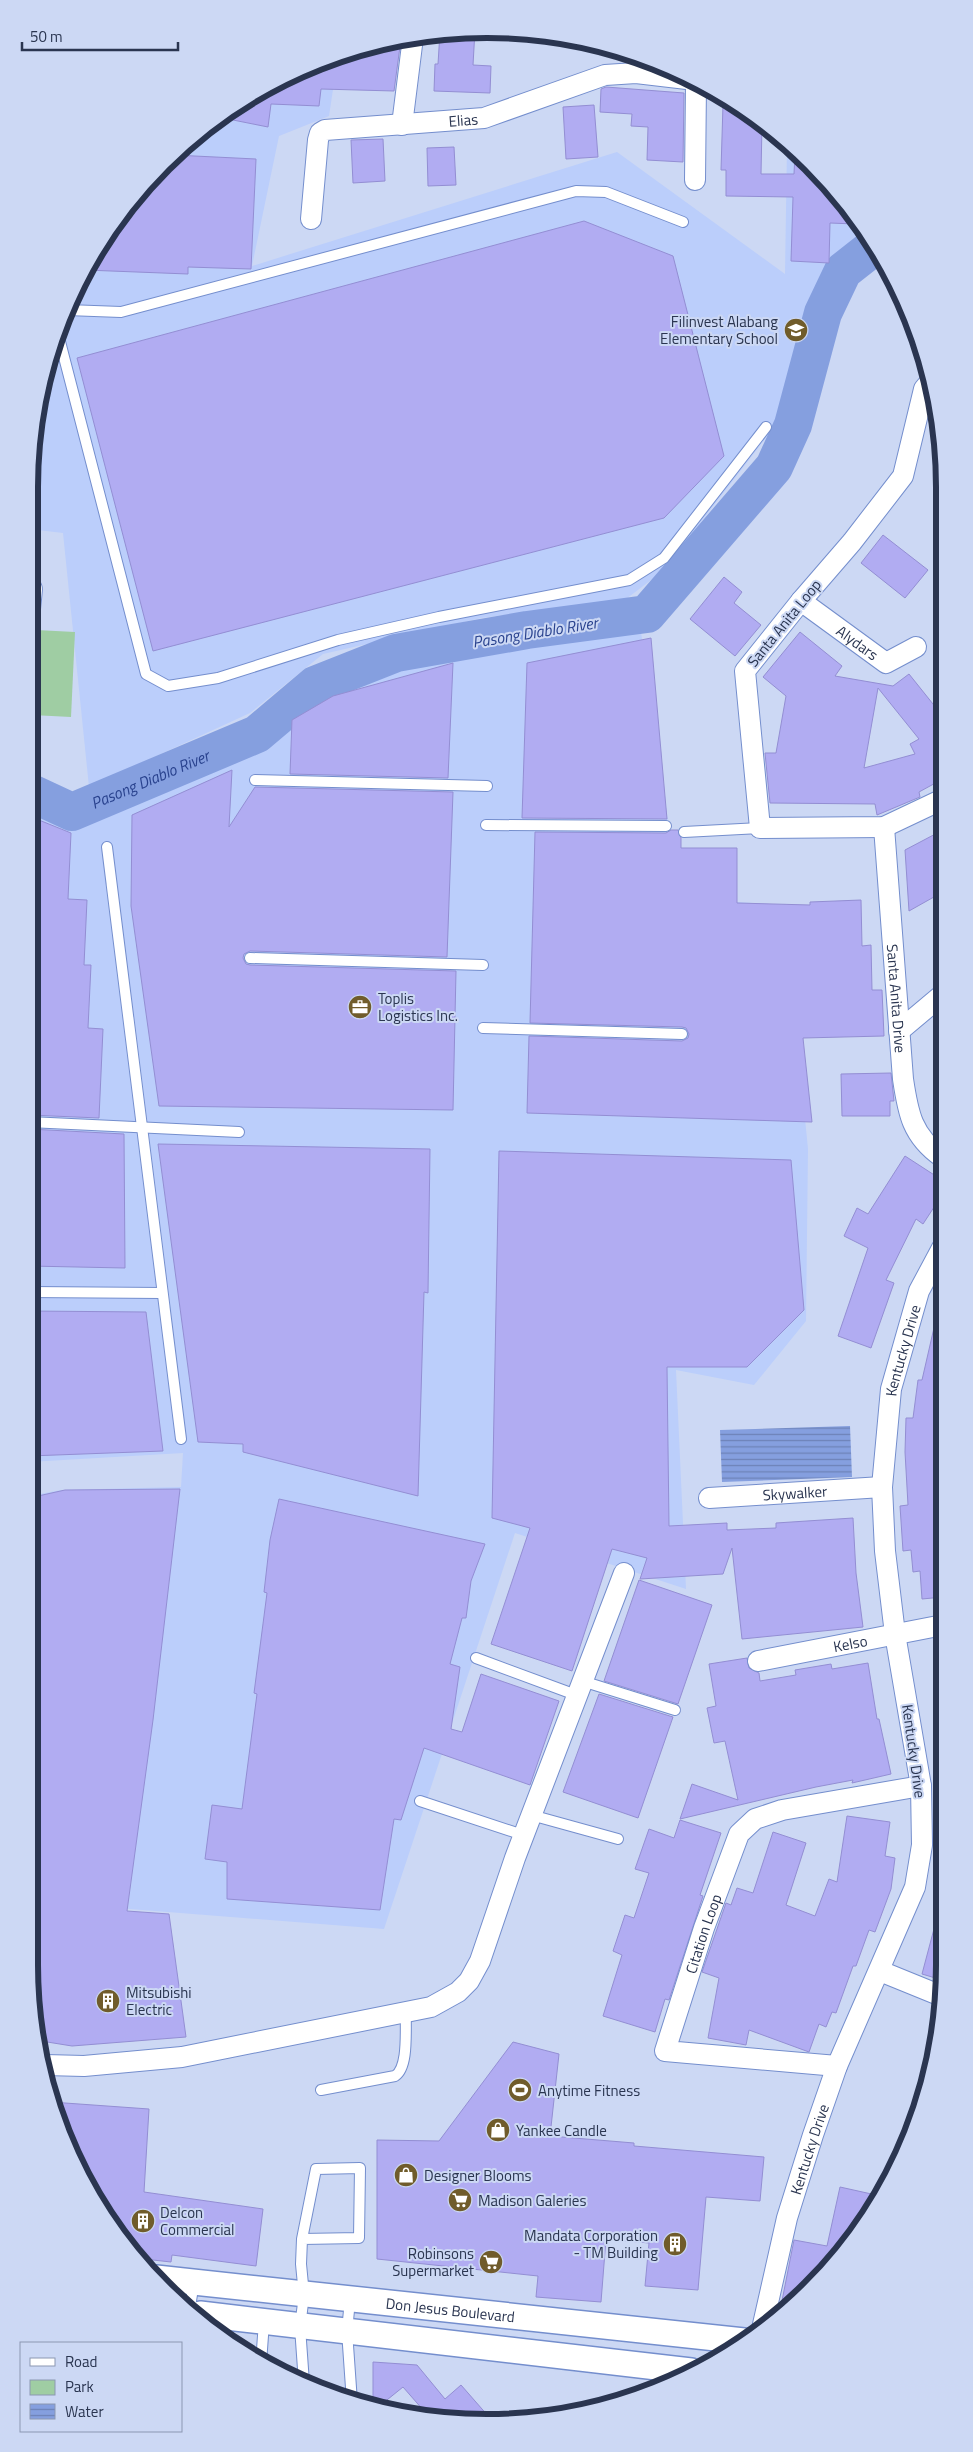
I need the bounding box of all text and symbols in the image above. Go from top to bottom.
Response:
scale bar [22,20,179,52]
text: 50 m [30,25,63,48]
street label: Elias [448,107,479,132]
place label: Filinvest Alabang Elementary School [660,310,778,350]
school or university icon: Filinvest Alabang Elementary School [783,317,809,343]
street label: Santa Anita Loop [741,574,827,672]
water label: Pasong Diablo River [471,610,601,654]
street label: Alydars [832,619,883,665]
water label: Pasong Diablo River [87,743,215,815]
street label: Santa Anita Drive [881,943,912,1054]
place label: Toplis Logistics Inc. [378,987,458,1027]
office icon: Toplis Logistics Inc. [347,994,373,1020]
street label: Kentucky Drive [879,1302,926,1397]
street label: Skywalker [762,1479,828,1506]
street label: Kelso [831,1628,869,1658]
street label: Kentucky Drive [896,1703,932,1799]
street label: Citation Loop [679,1890,727,1976]
place label: Mitsubishi Electric [126,1981,192,2021]
building icon: Mitsubishi Electric [95,1988,121,2014]
sports icon: Anytime Fitness [507,2077,533,2103]
place label: Anytime Fitness [538,2079,640,2102]
street label: Kentucky Drive [784,2101,835,2198]
shop icon: Yankee Candle [485,2117,511,2143]
place label: Yankee Candle [516,2119,607,2142]
shop icon: Designer Blooms [393,2162,419,2188]
place label: Designer Blooms [424,2164,531,2187]
supermarket icon: Madison Galeries [447,2187,473,2213]
place label: Madison Galeries [478,2189,586,2212]
place label: Delcon Commercial [160,2201,234,2241]
building icon: Delcon Commercial [130,2208,156,2234]
place label: Mandata Corporation - TM Building [524,2224,658,2264]
building icon: Mandata Corporation - TM Building [662,2231,688,2257]
place label: Robinsons Supermarket [392,2242,475,2282]
supermarket icon: Robinsons Supermarket [478,2249,504,2275]
street label: Don Jesus Boulevard [385,2291,516,2328]
legend [20,2342,182,2432]
text: Road [65,2350,97,2373]
text: Park [65,2375,94,2398]
text: Water [65,2400,104,2423]

